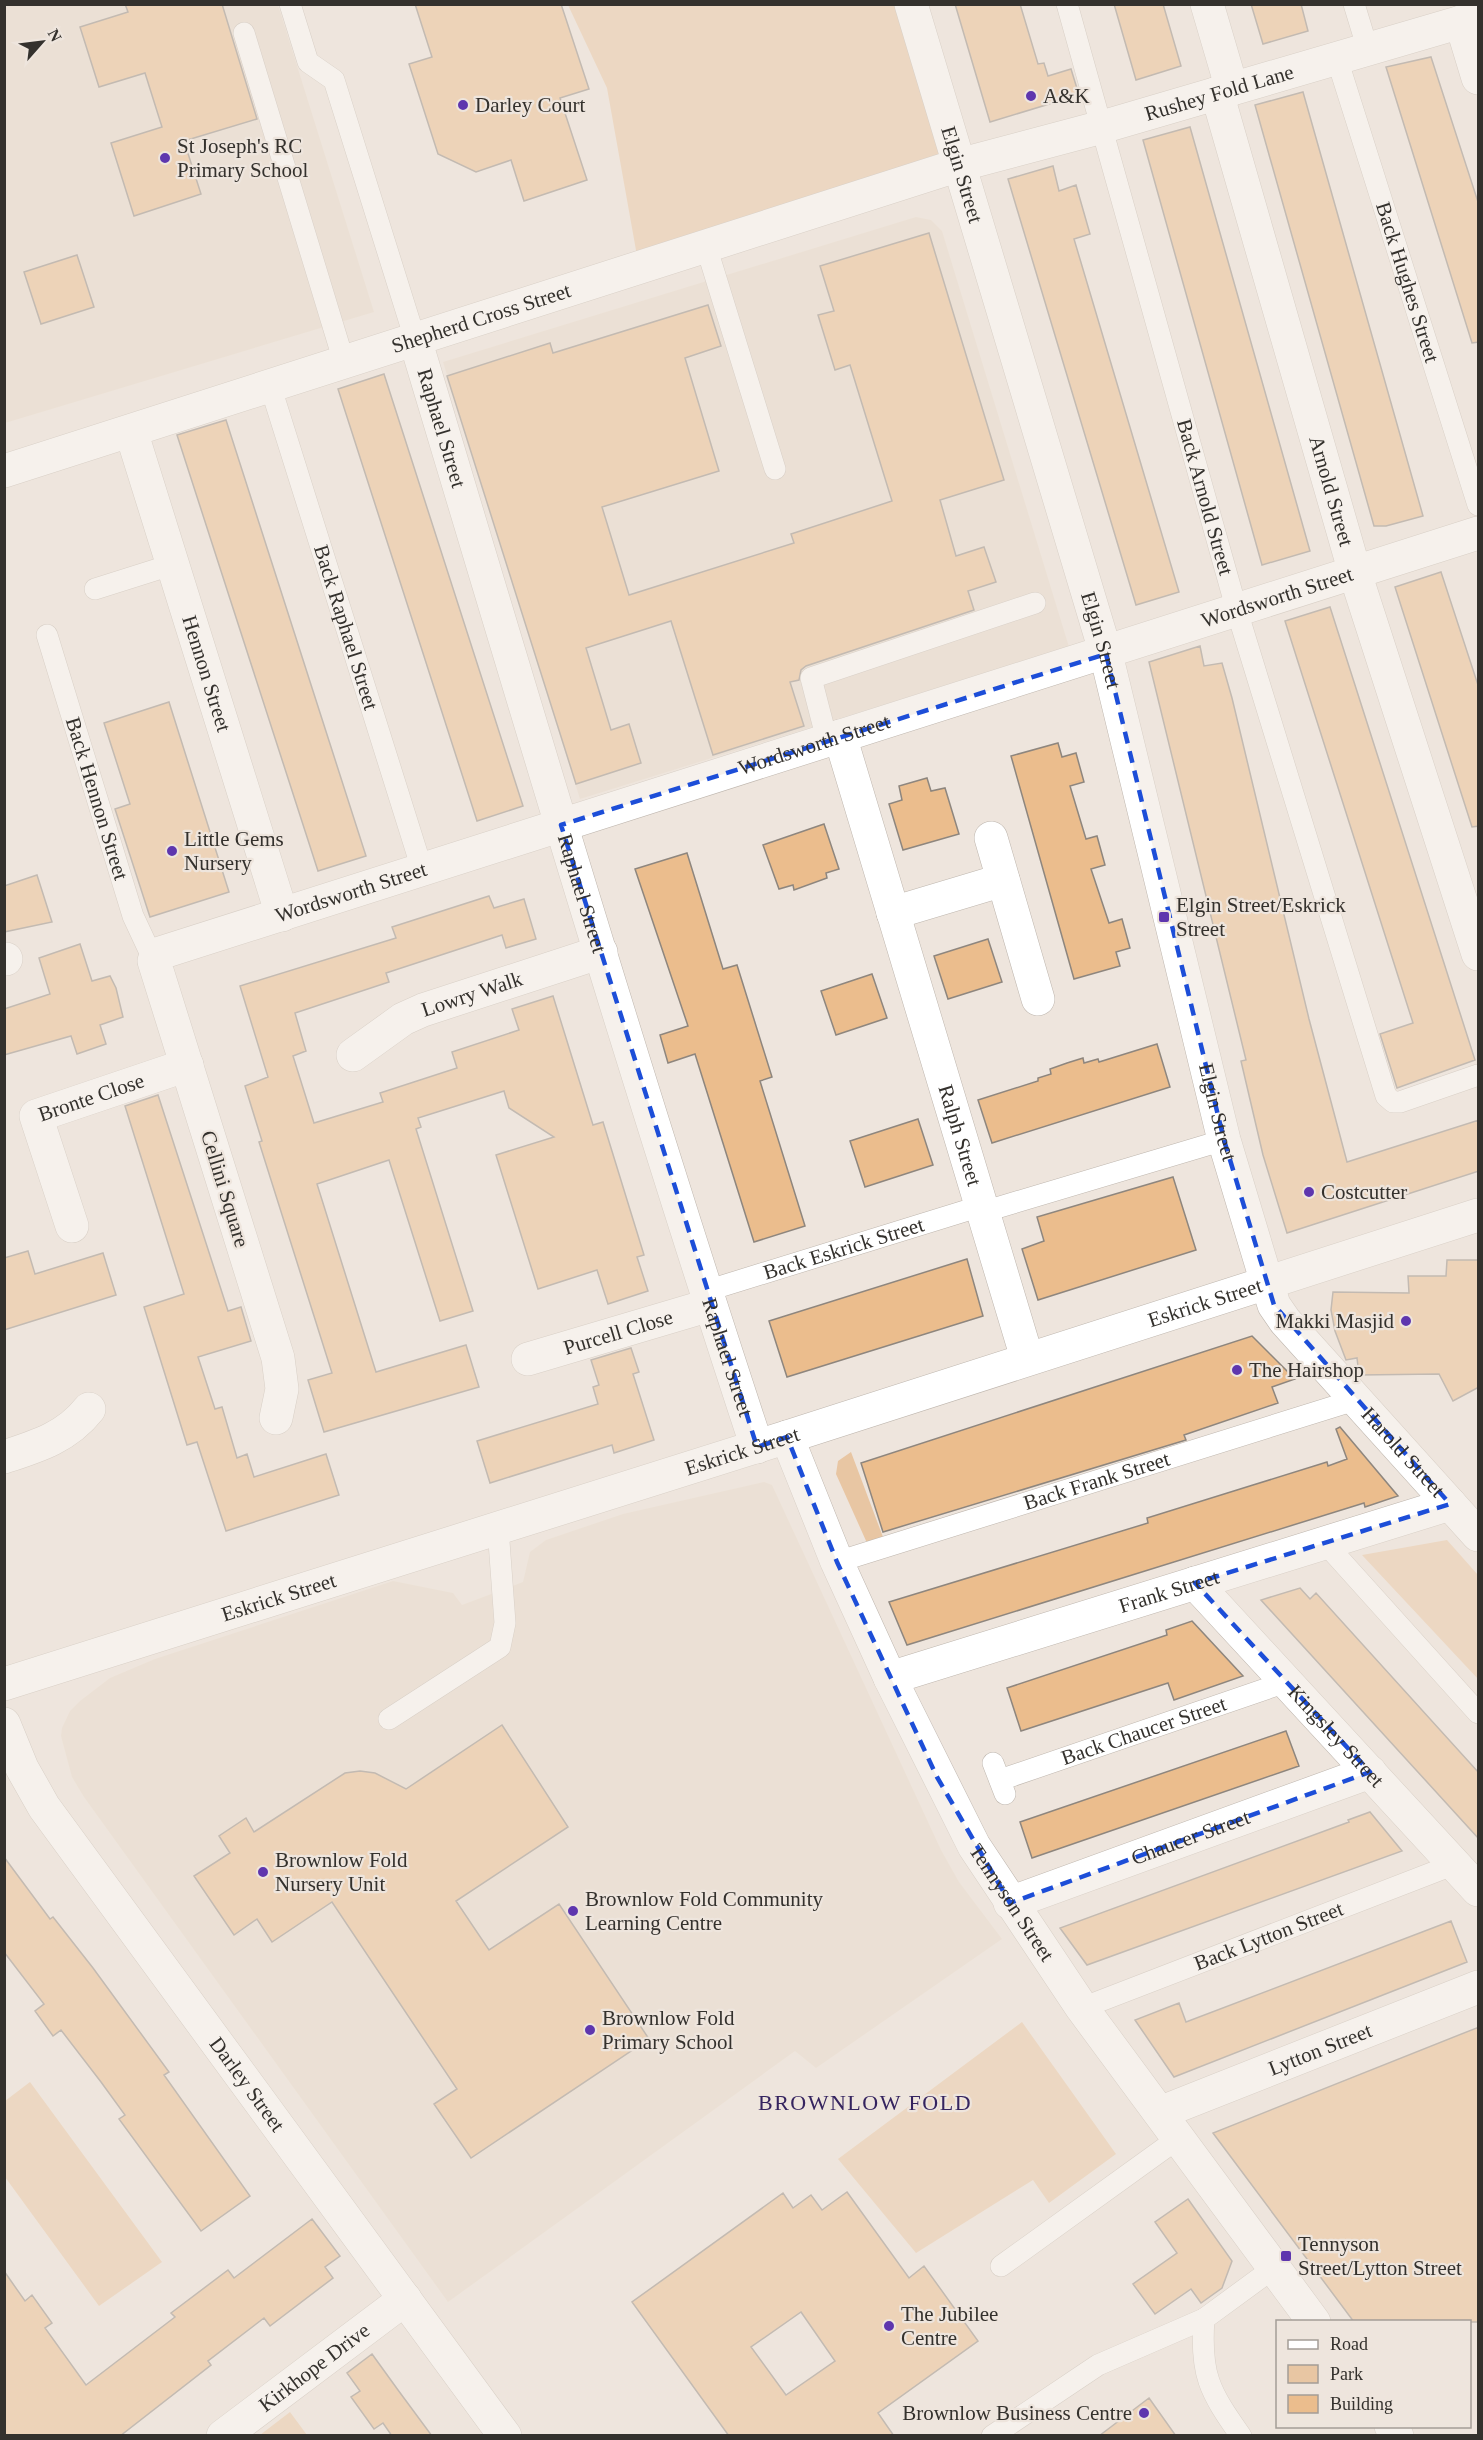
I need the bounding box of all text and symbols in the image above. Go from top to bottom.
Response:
north arrow [12,12,72,72]
text: N [45,26,65,45]
street label: Rushey Fold Lane [1142,60,1296,126]
place label: A&K [1043,84,1090,108]
marker: A&K [1024,89,1038,103]
place label: Darley Court [475,93,585,117]
marker: Darley Court [456,98,470,112]
street label: Elgin Street [936,123,988,226]
place label: St Joseph's RC Primary School [177,134,308,182]
marker: St Joseph's RC Primary School [158,151,172,165]
street label: Back Hughes Street [1371,199,1444,365]
street label: Shepherd Cross Street [389,278,574,358]
street label: Raphael Street [413,366,471,491]
street label: Back Arnold Street [1172,416,1238,578]
street label: Arnold Street [1304,433,1359,549]
street label: Back Raphael Street [309,542,383,713]
street label: Wordsworth Street [1198,562,1356,632]
street label: Elgin Street [1076,589,1126,691]
street label: Hennon Street [177,612,236,735]
street label: Wordsworth Street [735,709,893,780]
street label: Back Hennon Street [61,714,133,883]
place label: Little Gems Nursery [184,827,284,875]
street label: Raphael Street [553,831,612,956]
marker: Little Gems Nursery [165,844,179,858]
street label: Wordsworth Street [272,857,430,928]
place label: Elgin Street/Eskrick Street [1176,893,1346,941]
marker: Elgin Street/Eskrick Street [1157,910,1171,924]
street label: Lowry Walk [418,966,526,1022]
street label: Elgin Street [1194,1061,1242,1164]
street label: Bronte Close [35,1068,147,1126]
street label: Ralph Street [934,1082,987,1189]
street label: Cellini Square [196,1128,254,1250]
place label: Costcutter [1321,1180,1407,1204]
marker: Costcutter [1302,1185,1316,1199]
street label: Back Eskrick Street [760,1212,927,1285]
street label: Eskrick Street [1145,1273,1265,1332]
street label: Raphael Street [697,1295,758,1419]
street label: Purcell Close [561,1305,676,1360]
place label: Makki Masjid [1276,1309,1394,1333]
marker: Makki Masjid [1399,1314,1413,1328]
place label: The Hairshop [1249,1358,1364,1382]
marker: The Hairshop [1230,1363,1244,1377]
street label: Harold Street [1357,1402,1450,1502]
street label: Eskrick Street [682,1422,802,1480]
street label: Back Frank Street [1021,1447,1173,1515]
street label: Frank Street [1116,1565,1222,1618]
street label: Eskrick Street [219,1568,339,1627]
street label: Kingsley Street [1283,1680,1389,1792]
street label: Back Chaucer Street [1058,1691,1230,1770]
street label: Chaucer Street [1128,1805,1253,1870]
street label: Tennyson Street [964,1839,1059,1966]
place label: Brownlow Fold Nursery Unit [275,1848,408,1896]
marker: Brownlow Fold Nursery Unit [256,1865,270,1879]
place label: Brownlow Fold Community Learning Centre [585,1887,824,1935]
street label: Back Lytton Street [1191,1896,1347,1976]
marker: Brownlow Fold Community Learning Centre [566,1904,580,1918]
place label: Brownlow Fold Primary School [602,2006,735,2054]
street label: Lytton Street [1265,2018,1375,2081]
marker: Brownlow Fold Primary School [583,2023,597,2037]
street label: Darley Street [205,2032,290,2136]
district label: BROWNLOW FOLD [758,2090,972,2115]
place label: Tennyson Street/Lytton Street [1298,2232,1462,2280]
marker: Tennyson Street/Lytton Street [1279,2249,1293,2263]
place label: The Jubilee Centre [901,2302,998,2350]
street label: Kirkhope Drive [254,2318,374,2417]
marker: The Jubilee Centre [882,2319,896,2333]
legend [1276,2320,1471,2428]
text: Road [1330,2334,1368,2354]
text: Park [1330,2364,1363,2384]
text: Building [1330,2394,1393,2414]
place label: Brownlow Business Centre [902,2401,1132,2425]
marker: Brownlow Business Centre [1137,2406,1151,2420]

